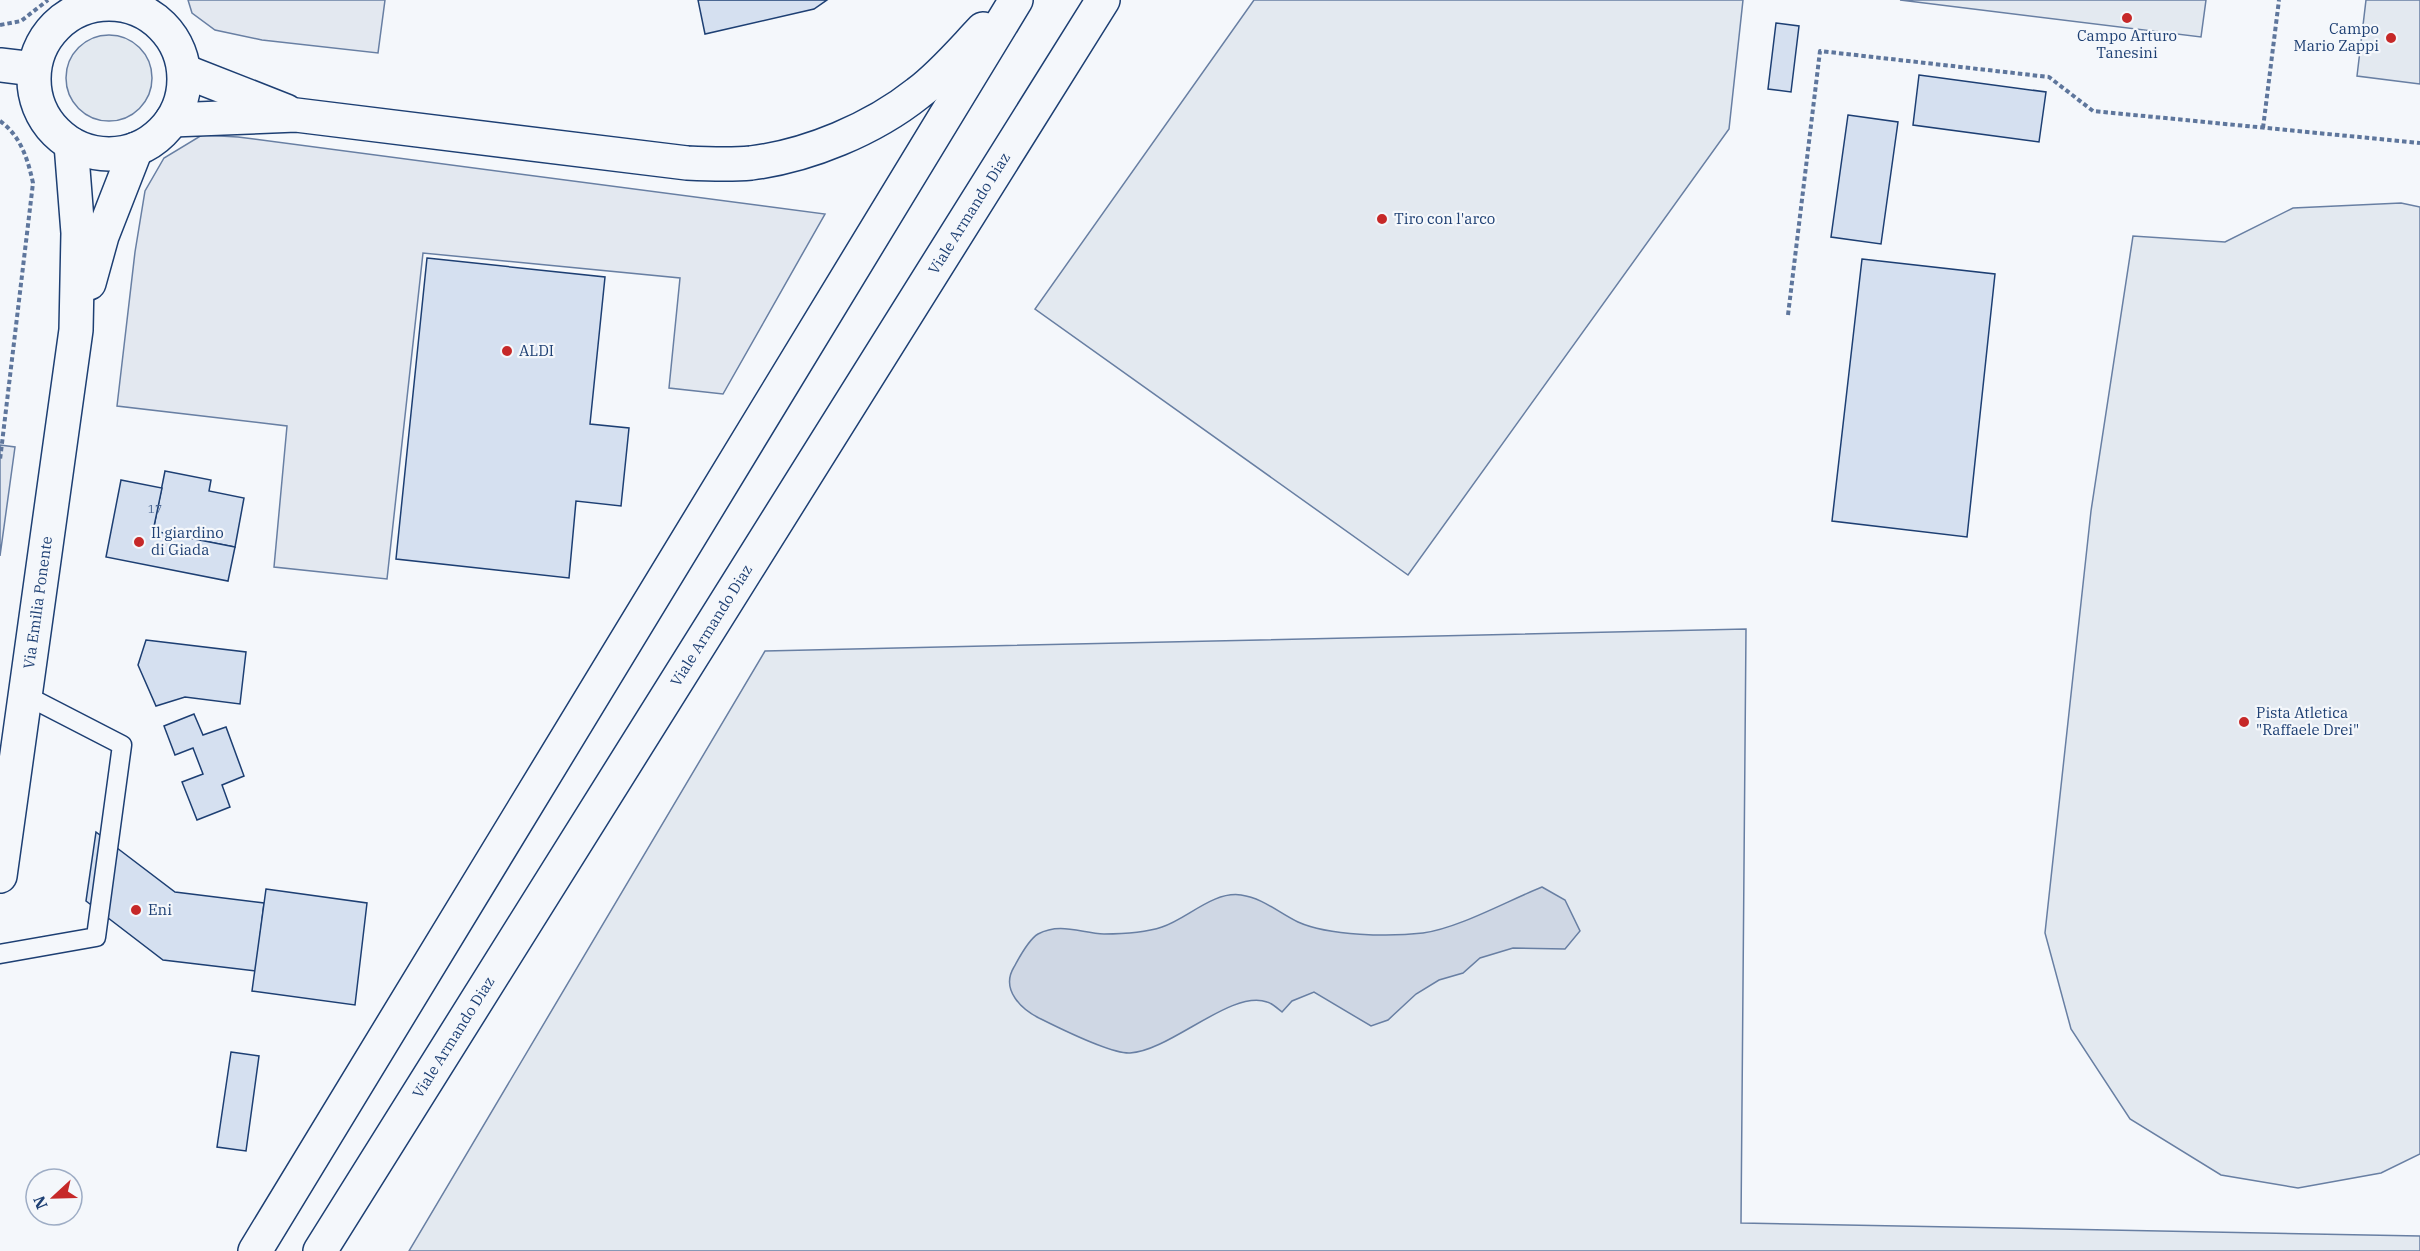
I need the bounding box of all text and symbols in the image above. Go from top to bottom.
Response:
marker: Campo Arturo Tanesini [2120,11,2134,25]
place label: Campo Mario Zappi [2294,19,2379,55]
place label: Campo Arturo Tanesini [2077,26,2177,62]
marker: Campo Mario Zappi [2384,31,2398,45]
street label: Viale Armando Diaz [924,149,1014,278]
place label: Tiro con l'arco [1394,209,1495,228]
marker: Tiro con l'arco [1375,212,1389,226]
place label: ALDI [519,341,554,360]
marker: ALDI [500,344,514,358]
house number: 17 [148,501,162,516]
place label: Il giardino di Giada [151,523,224,559]
street label: Via Emilia Ponente [19,535,56,670]
marker: Il giardino di Giada [132,535,146,549]
street label: Viale Armando Diaz [666,561,756,690]
place label: Pista Atletica "Raffaele Drei" [2256,703,2359,739]
marker: Pista Atletica "Raffaele Drei" [2237,715,2251,729]
place label: Eni [148,900,172,919]
marker: Eni [129,903,143,917]
street label: Viale Armando Diaz [408,973,498,1101]
north arrow [24,1167,84,1227]
text: N [28,1193,52,1212]

